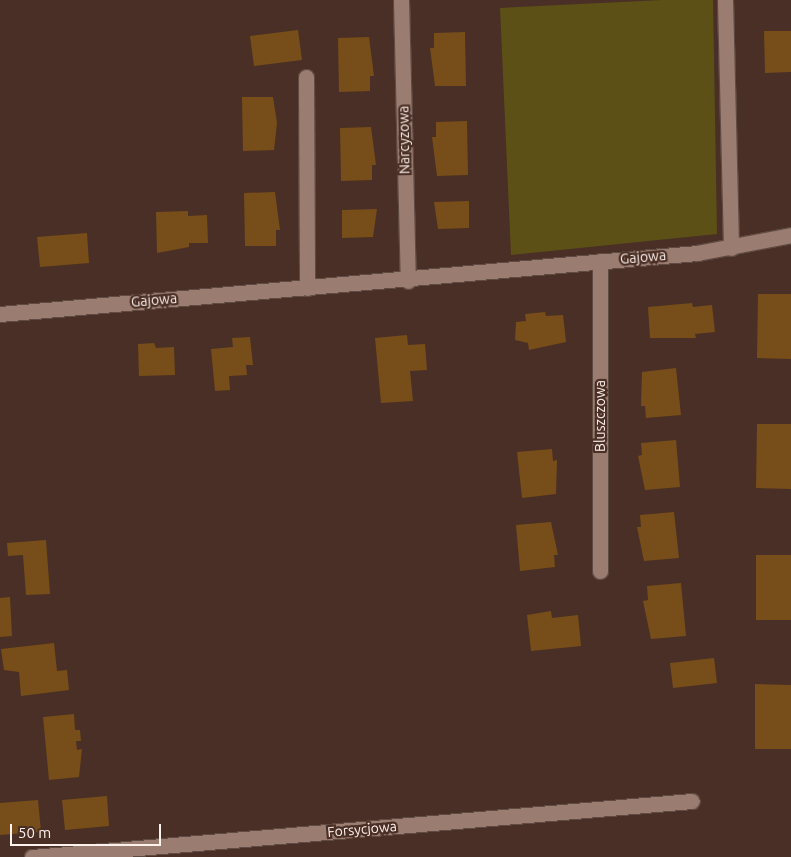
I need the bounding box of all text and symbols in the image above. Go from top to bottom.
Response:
street label: Narcyzowa [395,106,413,174]
street label: Gajowa [619,247,667,267]
street label: Gajowa [130,290,178,310]
street label: Bluszczowa [592,380,608,452]
scale bar [12,814,164,846]
street label: Forsycjowa [327,818,397,840]
text: 50 m [18,824,51,841]

